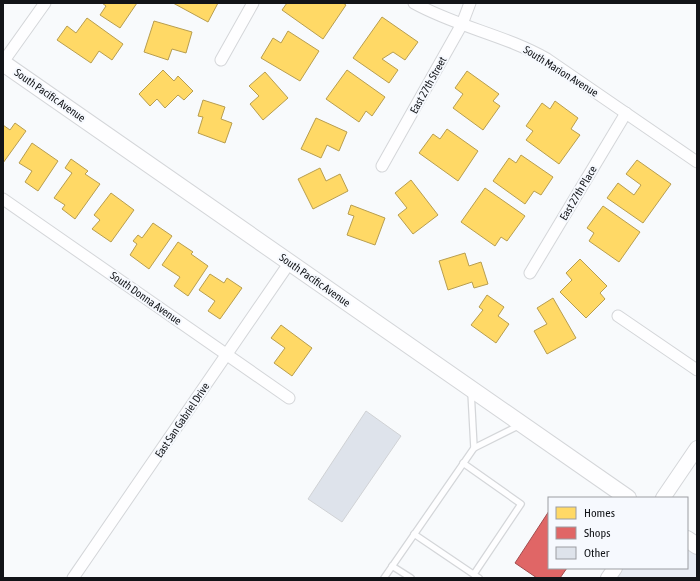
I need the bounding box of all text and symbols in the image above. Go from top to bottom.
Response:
street label: South Marion Avenue [521,43,601,99]
street label: East 27th Street [408,55,448,115]
street label: South Pacific Avenue [12,66,88,124]
street label: East 27th Place [557,164,599,222]
street label: South Pacific Avenue [277,251,353,309]
street label: South Donna Avenue [108,269,184,327]
street label: East San Gabriel Drive [153,380,211,460]
legend [548,497,688,569]
text: Homes [584,506,615,520]
text: Shops [584,526,610,540]
text: Other [584,546,610,560]

